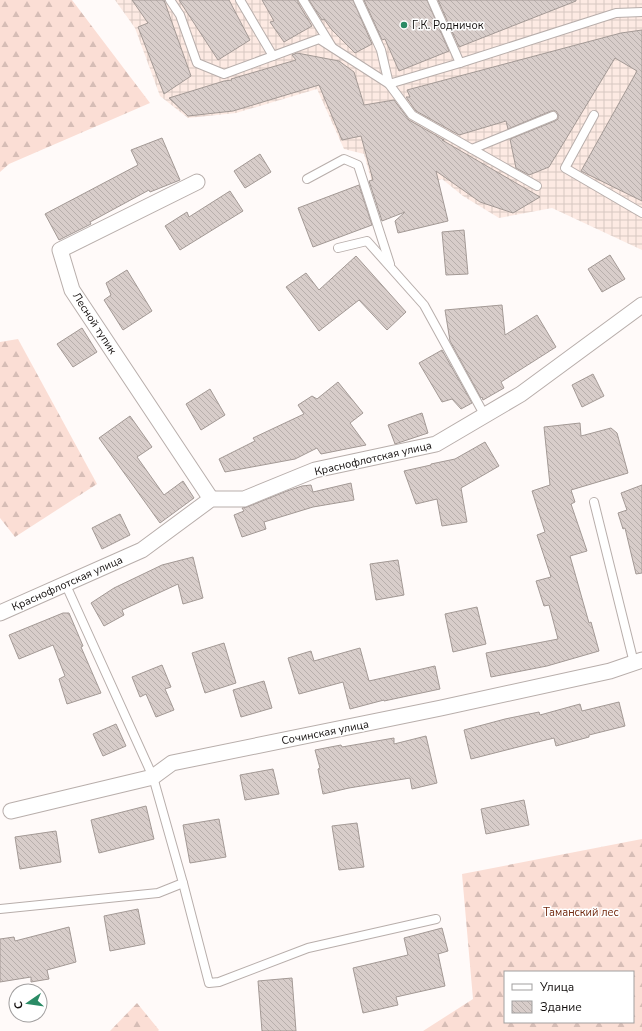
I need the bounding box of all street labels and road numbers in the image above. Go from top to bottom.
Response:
street label: Лесной тупик [69,290,120,357]
street label: Краснофлотская улица [313,438,433,479]
street label: Краснофлотская улица [9,552,125,615]
street label: Сочинская улица [280,717,370,748]

